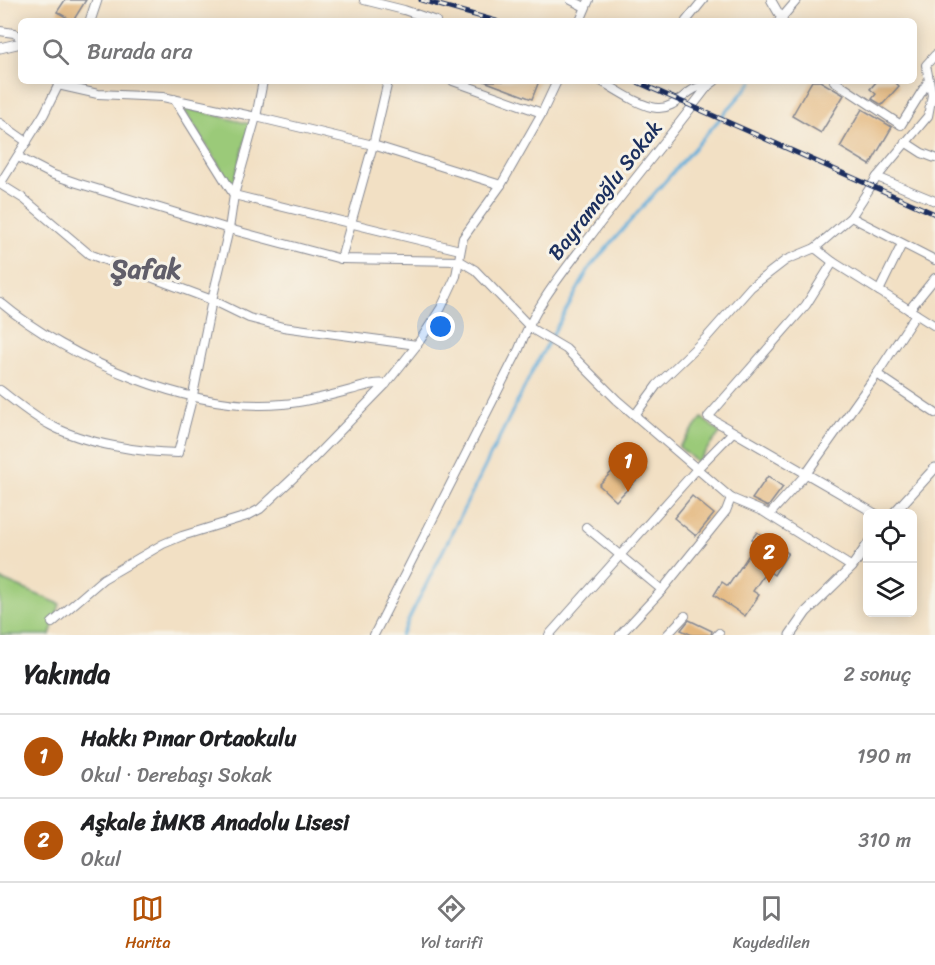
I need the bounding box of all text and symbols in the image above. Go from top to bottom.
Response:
search box [18,18,917,84]
text: Burada ara [87,32,192,71]
icon: search [39,35,72,68]
street label: Bayramoğlu Sokak [538,111,672,269]
district label: Şafak [110,245,182,293]
your location [426,312,455,341]
pin: 1 [608,442,648,492]
map controls [863,509,917,617]
button: locate [863,509,917,563]
pin: 2 [750,534,788,583]
button: layers [863,563,917,617]
text: Yakında [24,651,110,697]
text: 2 sonuç [843,657,911,692]
text: Hakkı Pınar Ortaokulu [81,719,296,758]
text: 1 [39,739,48,774]
text: 190 m [857,739,911,774]
text: Okul · Derebaşı Sokak [81,758,272,793]
text: Aşkale İMKB Anadolu Lisesi [81,803,349,842]
text: 2 [38,823,49,858]
text: 310 m [858,823,911,858]
text: Okul [81,842,121,877]
tab: Harita [125,892,171,957]
tab: Yol tarifi [421,892,483,957]
tab: Kaydedilen [733,892,810,957]

